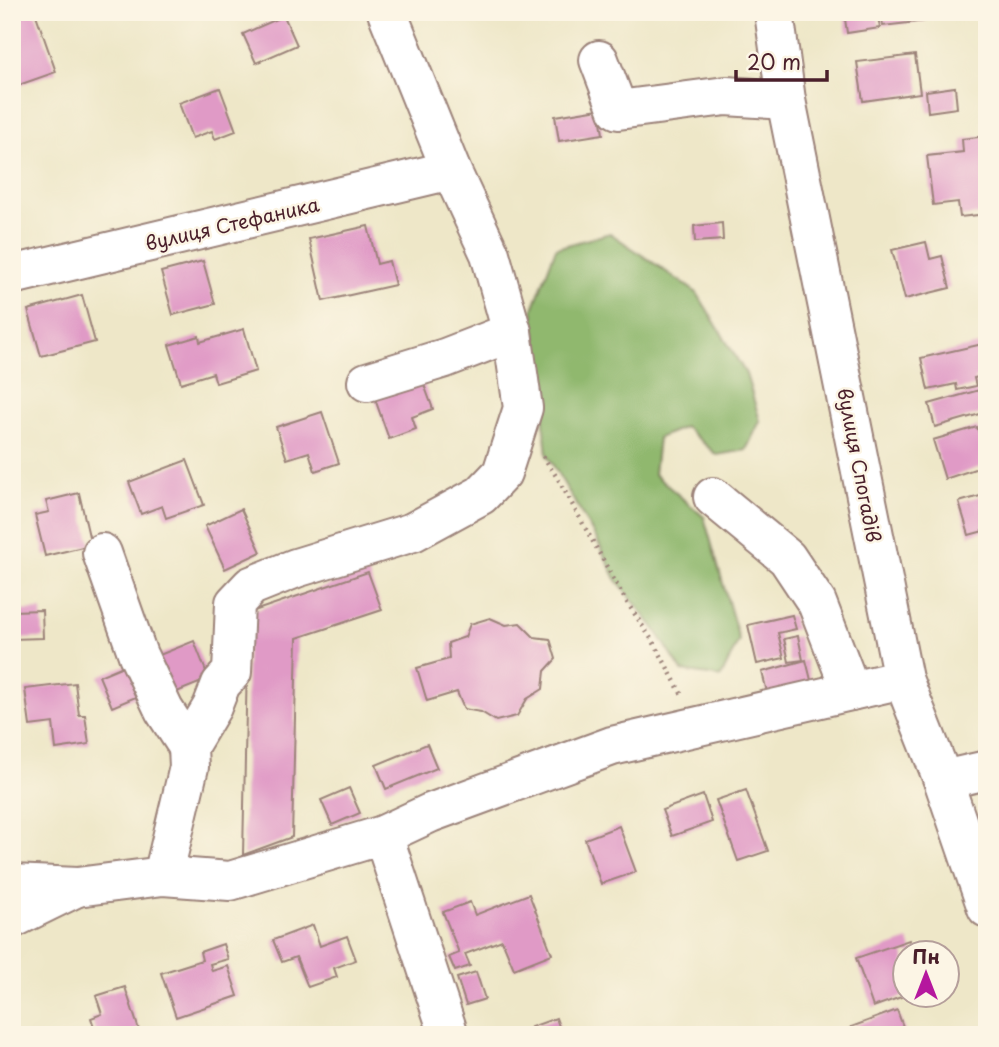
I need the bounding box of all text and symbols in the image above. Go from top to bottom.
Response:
scale bar [736,38,828,82]
text: 20 m [747,45,801,77]
street label: вулиця Стефаника [142,189,322,257]
street label: вулиця Спогадів [831,386,889,544]
north arrow [890,939,960,1009]
text: Пн [912,942,940,970]

